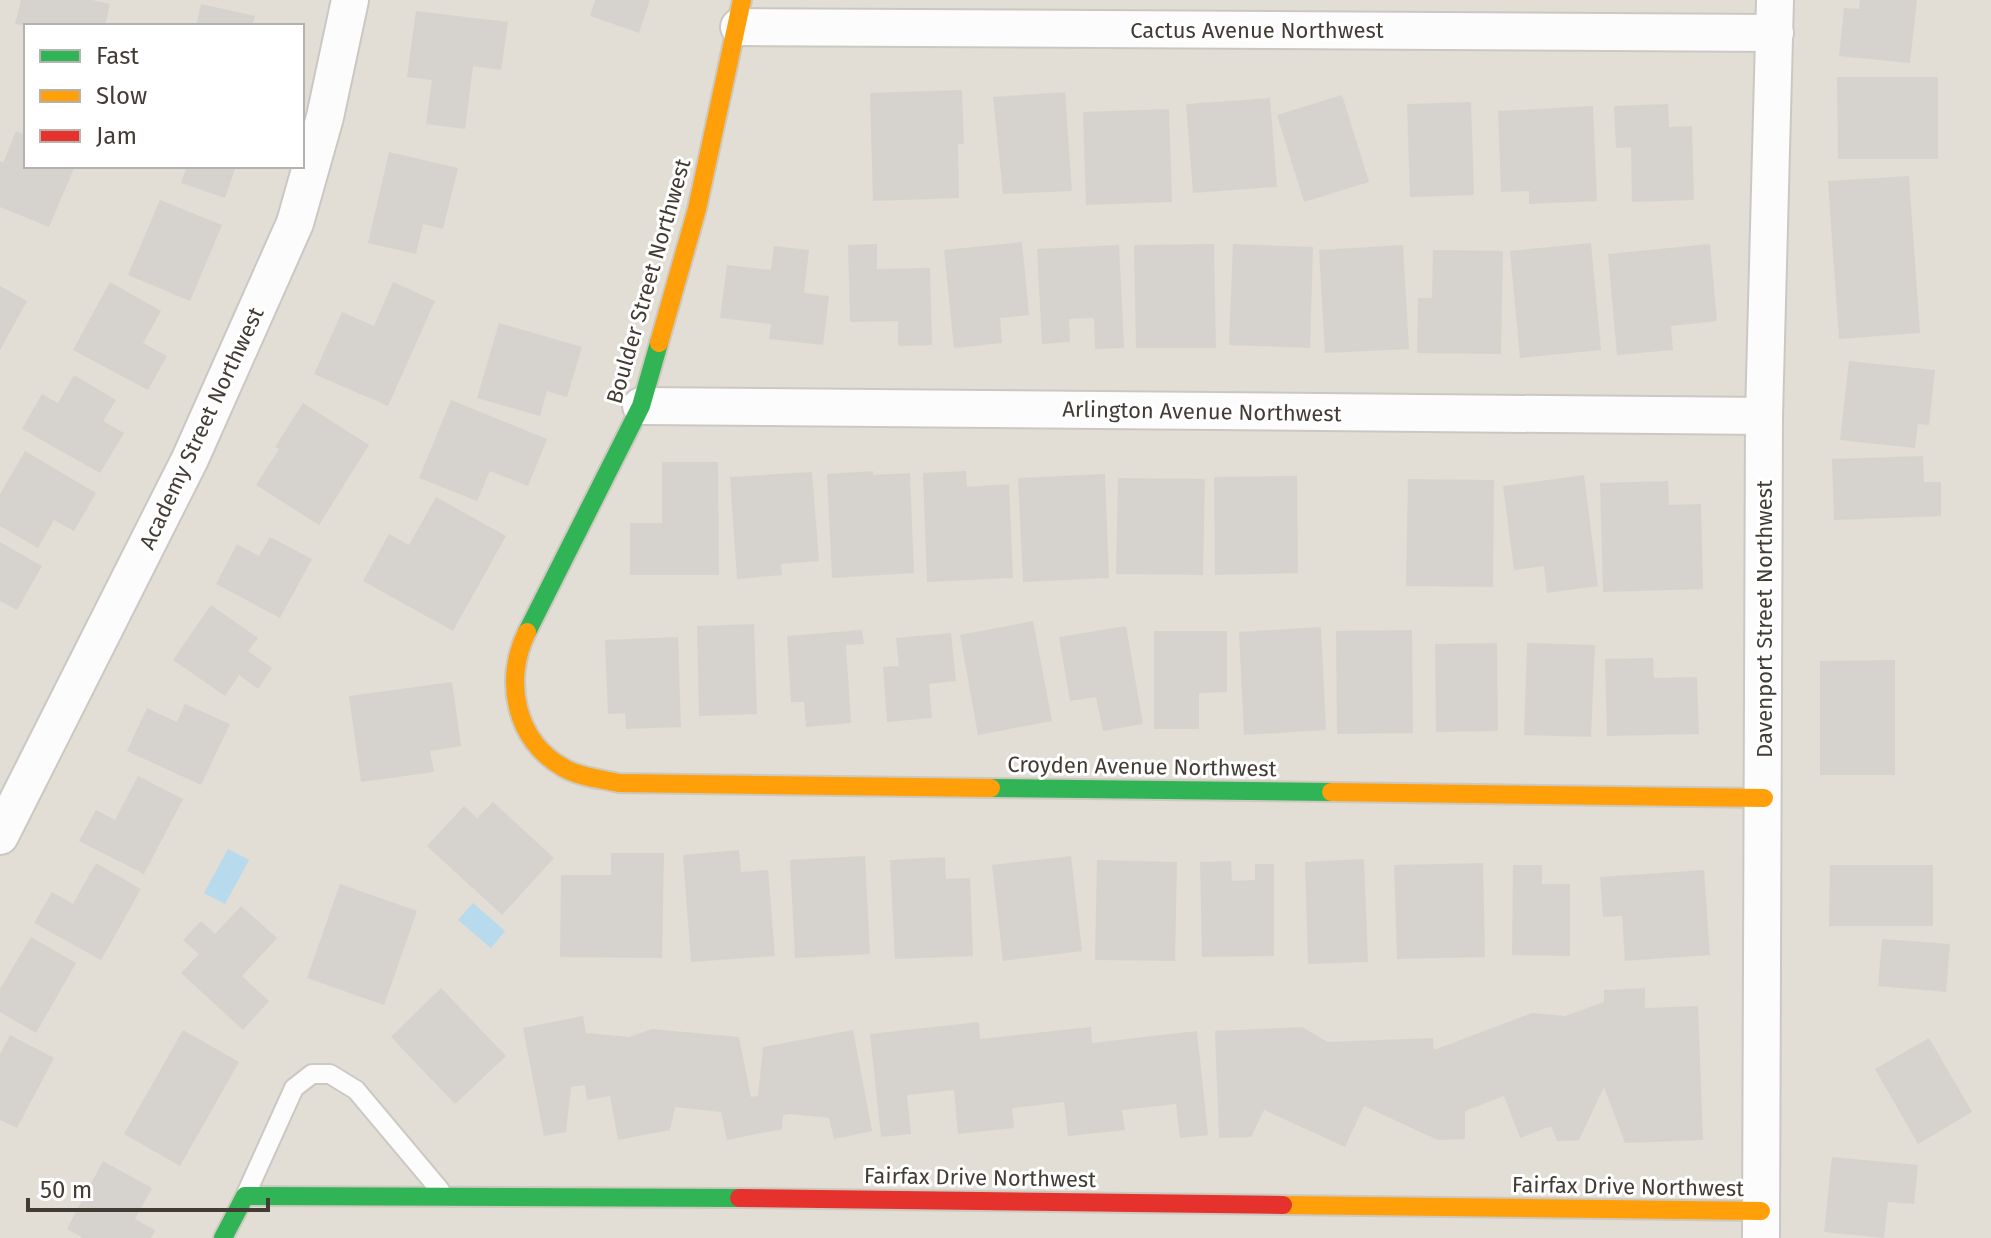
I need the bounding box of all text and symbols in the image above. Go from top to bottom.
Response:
street label: Cactus Avenue Northwest [1130,17,1384,44]
legend [24,24,304,168]
text: Fast [96,42,139,70]
text: Slow [96,82,147,110]
text: Jam [96,122,137,150]
street label: Boulder Street Northwest [601,156,696,407]
street label: Academy Street Northwest [133,303,270,554]
street label: Arlington Avenue Northwest [1062,396,1342,427]
street label: Davenport Street Northwest [1751,480,1778,758]
street label: Croyden Avenue Northwest [1007,751,1277,782]
scale bar [28,1162,268,1212]
street label: Fairfax Drive Northwest [864,1162,1096,1193]
street label: Fairfax Drive Northwest [1512,1171,1744,1202]
text: 50 m [40,1176,92,1204]

